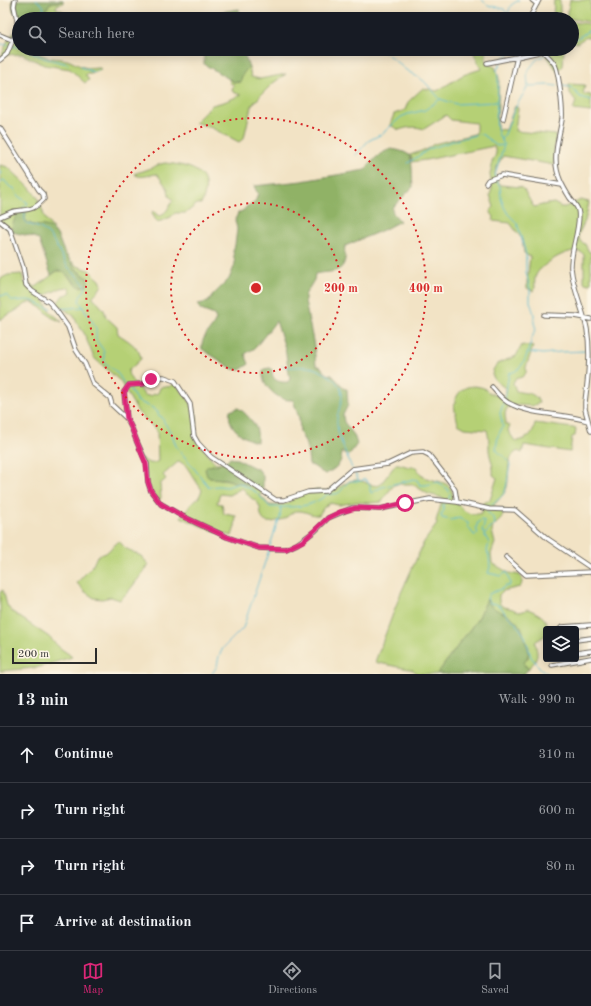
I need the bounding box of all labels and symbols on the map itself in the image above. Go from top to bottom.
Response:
centre of rings [249,281,263,295]
text: 200 m [324,283,358,295]
text: 400 m [409,283,443,295]
route end [142,370,160,388]
route start [396,494,414,512]
scale bar [12,646,97,665]

